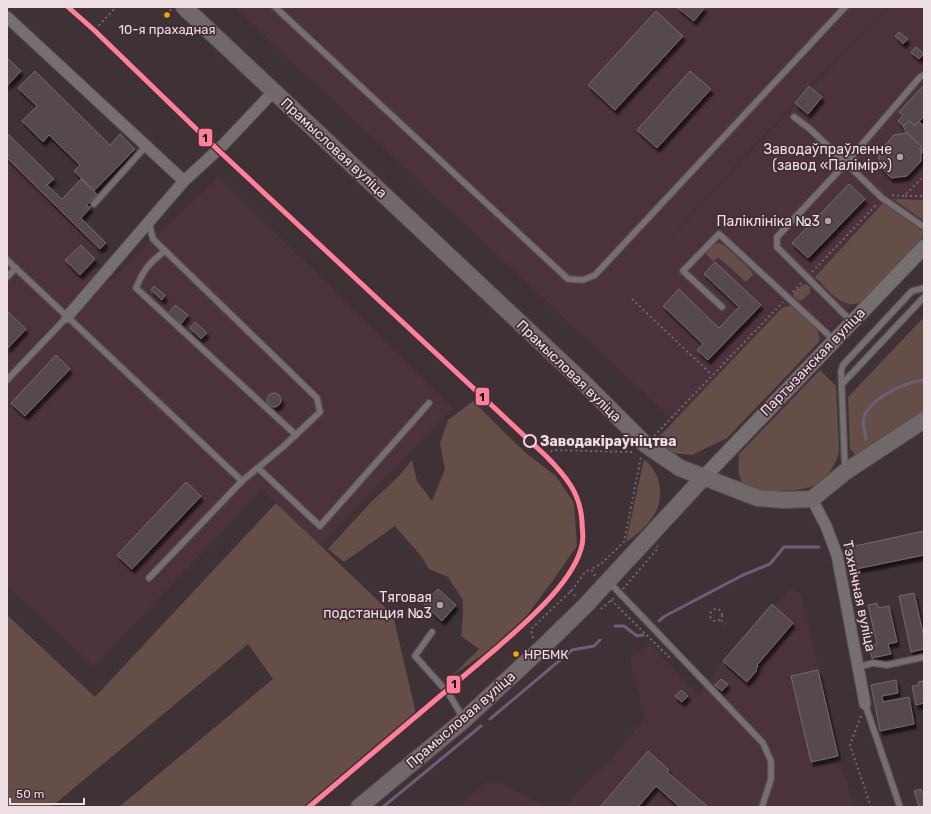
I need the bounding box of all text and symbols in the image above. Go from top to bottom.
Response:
marker: 10-я прахадная [162,10,172,20]
place label: 10-я прахадная [118,22,216,37]
street label: Прамысловая вуліца [277,94,391,202]
line badge: 1 [198,128,213,147]
text: 1 [202,132,208,145]
place label: Заводаўпраўленне (завод «Палімір») [763,141,892,174]
marker: Заводаўпраўленне (завод «Палімір») [895,152,905,162]
place label: Паліклініка №3 [717,213,820,230]
marker: Паліклініка №3 [823,216,833,226]
street label: Партызанская вуліца [757,304,869,420]
street label: Прамысловая вуліца [513,317,625,425]
line badge: 1 [475,387,490,406]
text: 1 [479,391,485,404]
place label: Заводакіраўніцтва [540,433,677,450]
marker: Заводакіраўніцтва [523,434,537,448]
street label: Тэхнічная вуліца [839,539,879,653]
place label: Тяговая подстанция №3 [323,589,432,622]
marker: Тяговая подстанция №3 [435,600,445,610]
place label: НРБМК [524,647,569,662]
marker: НРБМК [511,649,521,659]
street label: Прамысловая вуліца [403,668,519,772]
line badge: 1 [446,675,461,694]
text: 1 [451,678,457,691]
scale bar [10,780,84,806]
text: 50 m [16,787,44,801]

